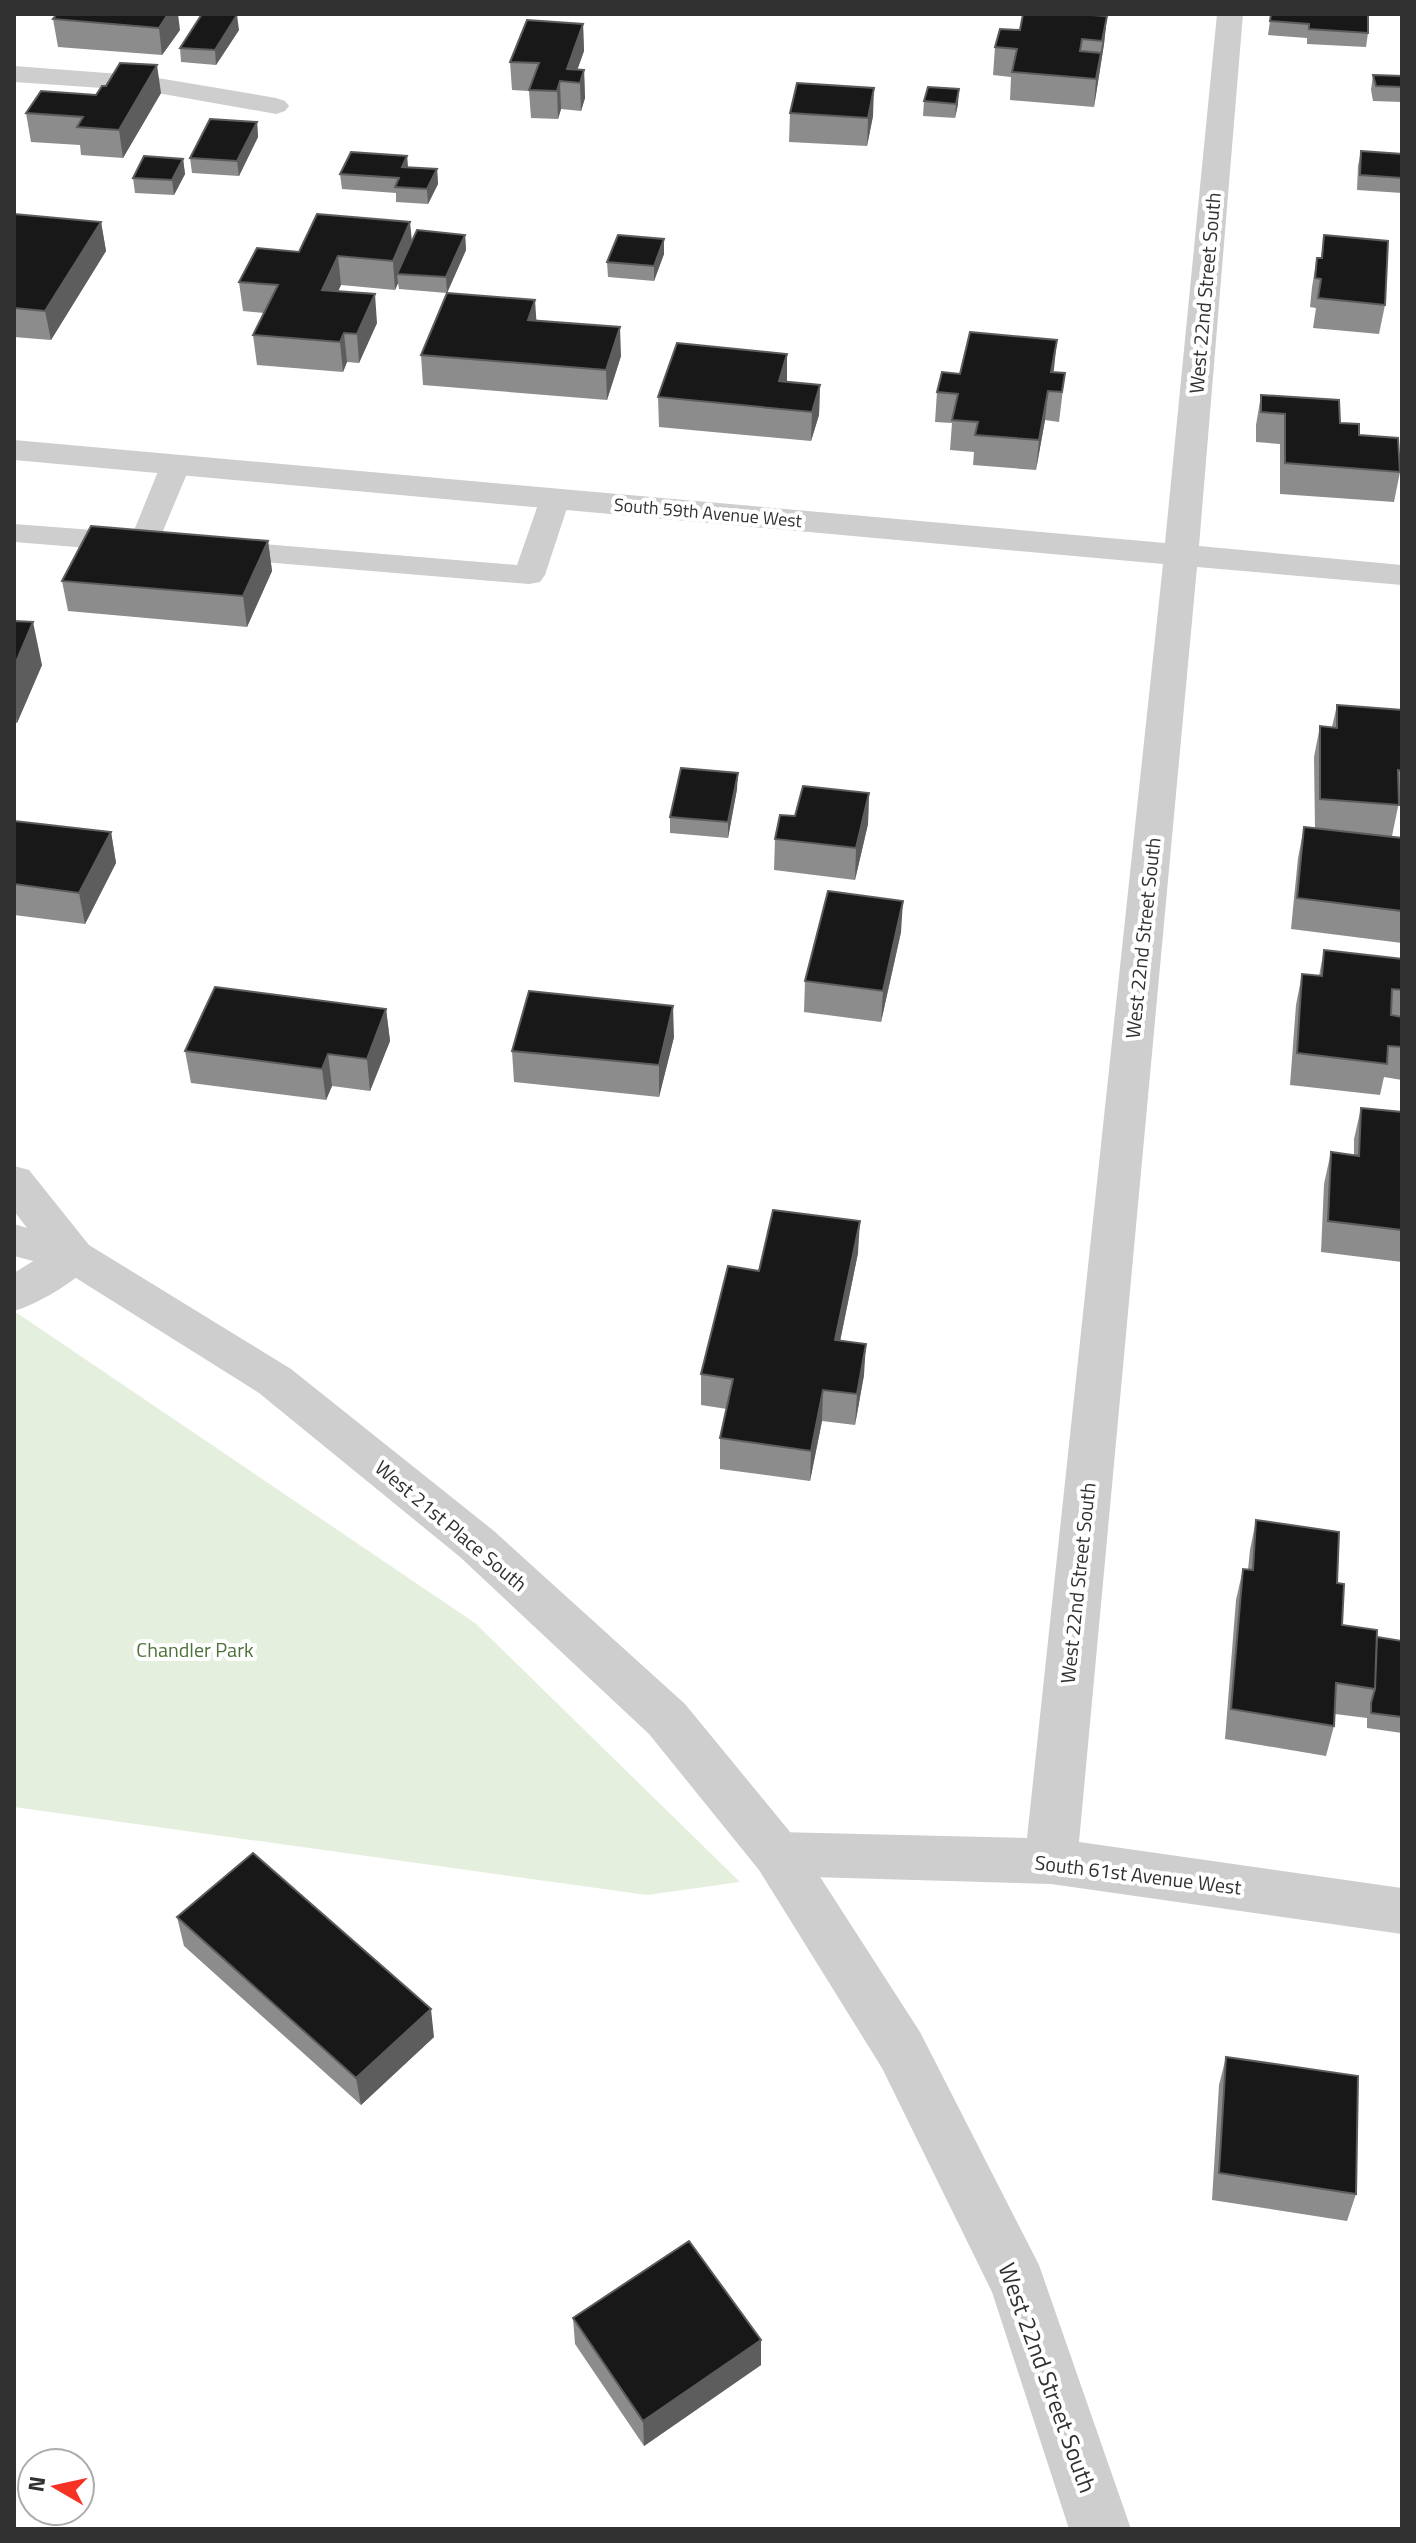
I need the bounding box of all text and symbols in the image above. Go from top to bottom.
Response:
street label: West 22nd Street South [1180,191,1229,395]
street label: South 59th Avenue West [613,491,804,534]
street label: West 22nd Street South [1117,836,1168,1040]
street label: West 21st Place South [368,1452,534,1599]
street label: West 22nd Street South [1052,1481,1103,1685]
park label: Chandler Park [136,1634,254,1665]
street label: South 61st Avenue West [1033,1846,1243,1903]
street label: West 22nd Street South [990,2258,1106,2498]
north arrow [16,2447,96,2527]
text: N [18,2474,54,2494]

